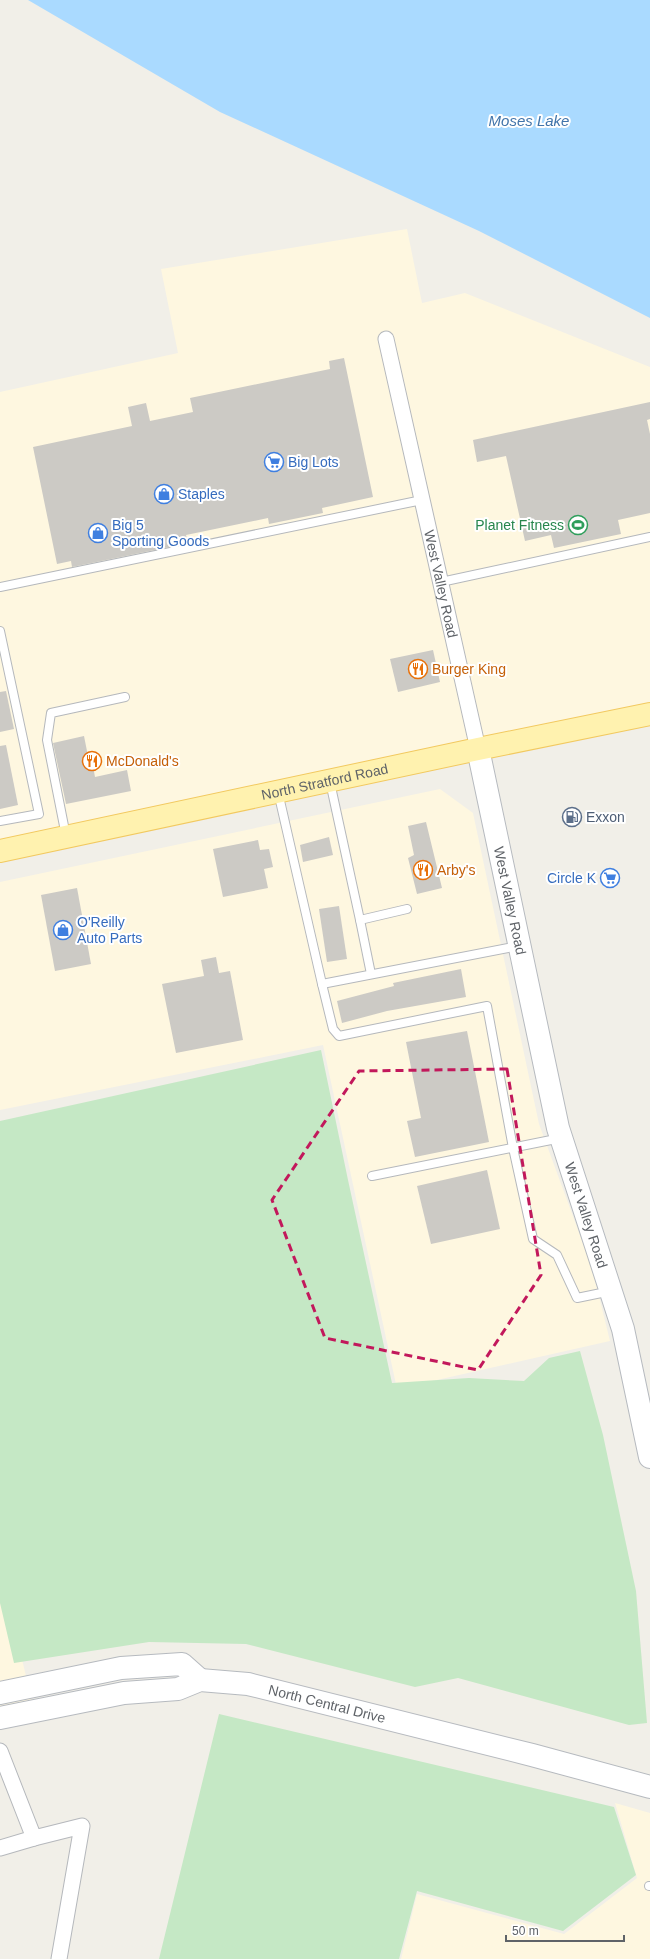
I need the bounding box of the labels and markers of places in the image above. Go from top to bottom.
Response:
supermarket icon: Big Lots [263,451,285,473]
place label: Big Lots [288,454,339,470]
shop icon: Staples [153,483,175,505]
place label: Staples [178,486,225,502]
sports icon: Planet Fitness [567,514,589,536]
place label: Big 5 Sporting Goods [112,517,209,549]
place label: Planet Fitness [475,517,564,533]
shop icon: Big 5 Sporting Goods [87,522,109,544]
restaurant icon: Burger King [407,658,429,680]
place label: Burger King [432,661,506,677]
restaurant icon: McDonald's [81,750,103,772]
place label: McDonald's [106,753,179,769]
fuel station icon: Exxon [561,806,583,828]
place label: Exxon [586,809,625,825]
restaurant icon: Arby's [412,859,434,881]
place label: Arby's [437,862,475,878]
supermarket icon: Circle K [599,867,621,889]
place label: Circle K [547,870,597,886]
place label: O'Reilly Auto Parts [77,914,142,946]
shop icon: O'Reilly Auto Parts [52,919,74,941]

